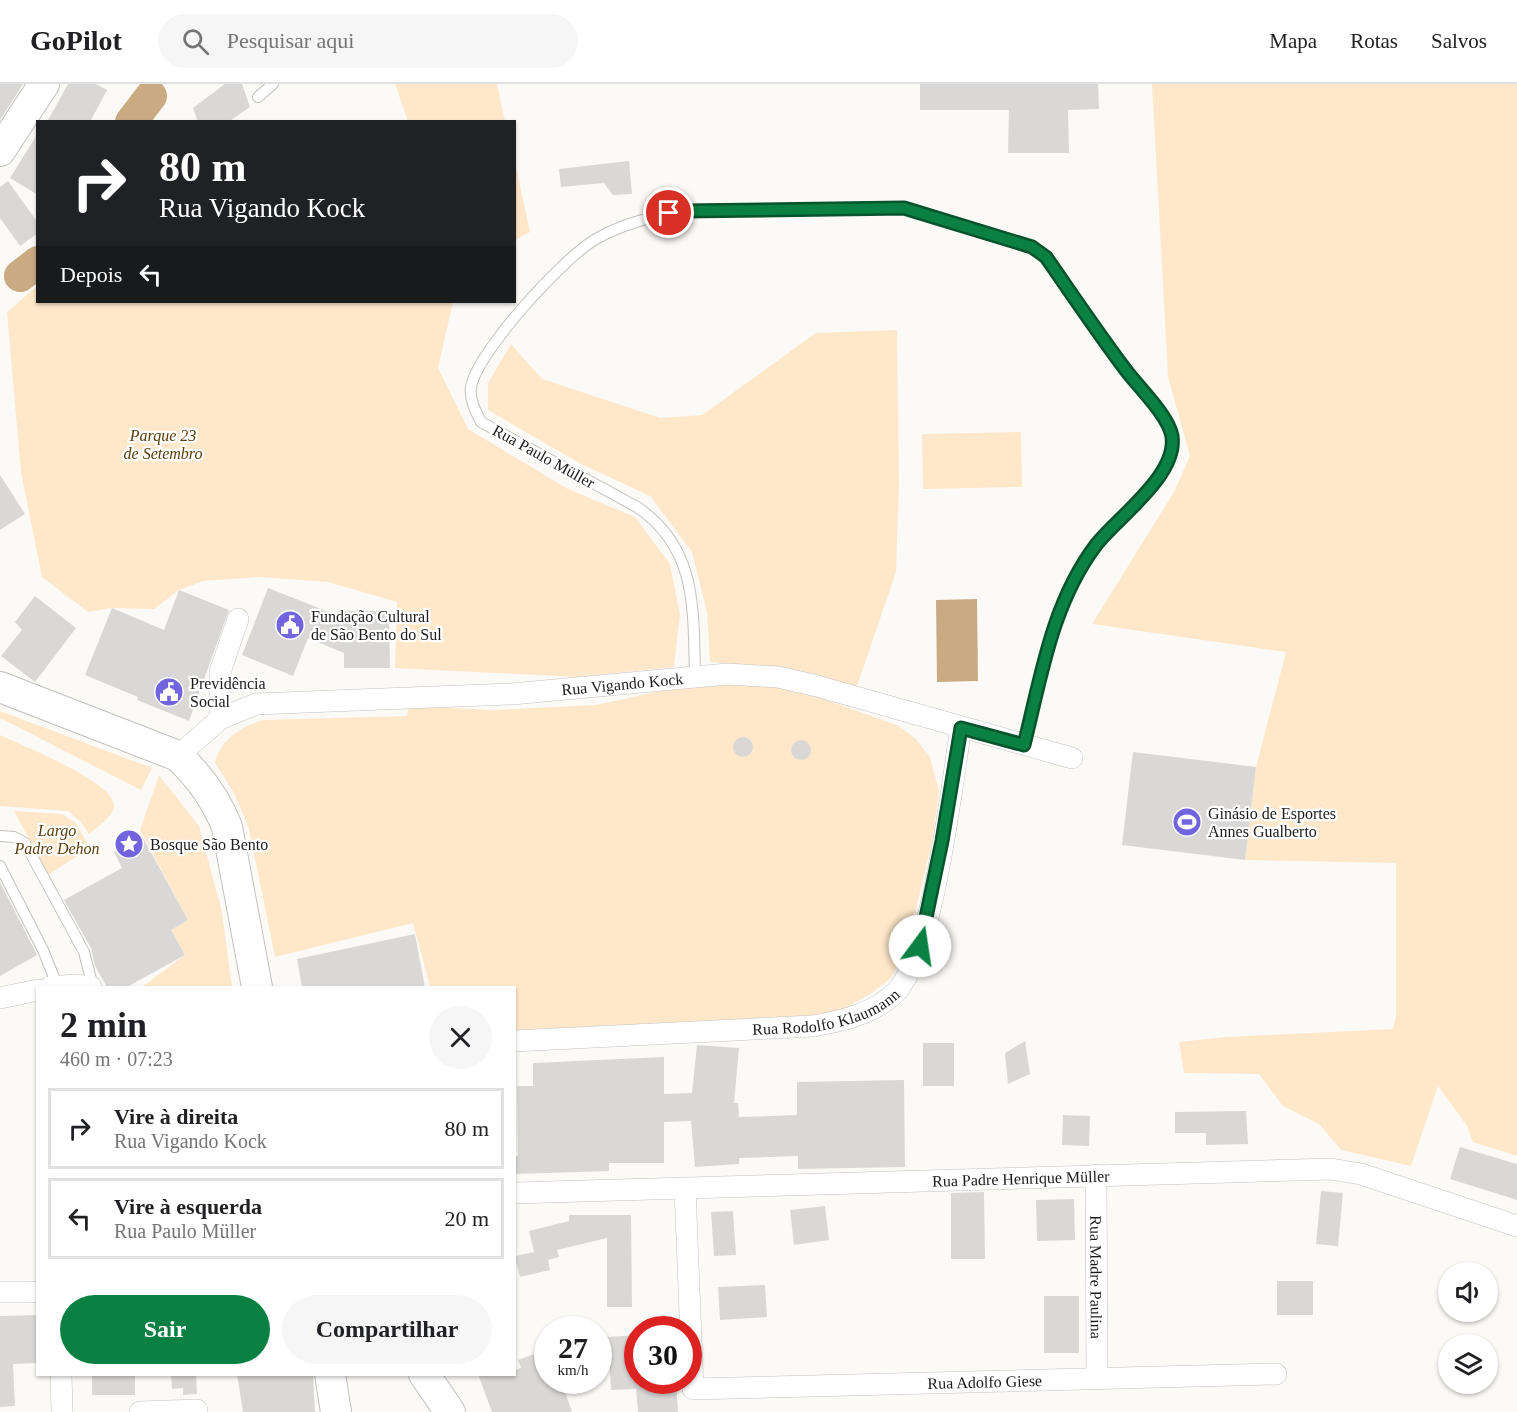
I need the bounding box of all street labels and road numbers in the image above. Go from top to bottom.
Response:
street label: Rua Paulo Müller [490,421,598,492]
street label: Rua Vigando Kock [561,670,684,698]
street label: Rua Rodolfo Klaumann [752,986,903,1038]
street label: Rua Padre Henrique Müller [932,1167,1110,1190]
street label: Rua Madre Paulina [1087,1215,1105,1339]
street label: Rua Adolfo Giese [927,1372,1042,1392]

